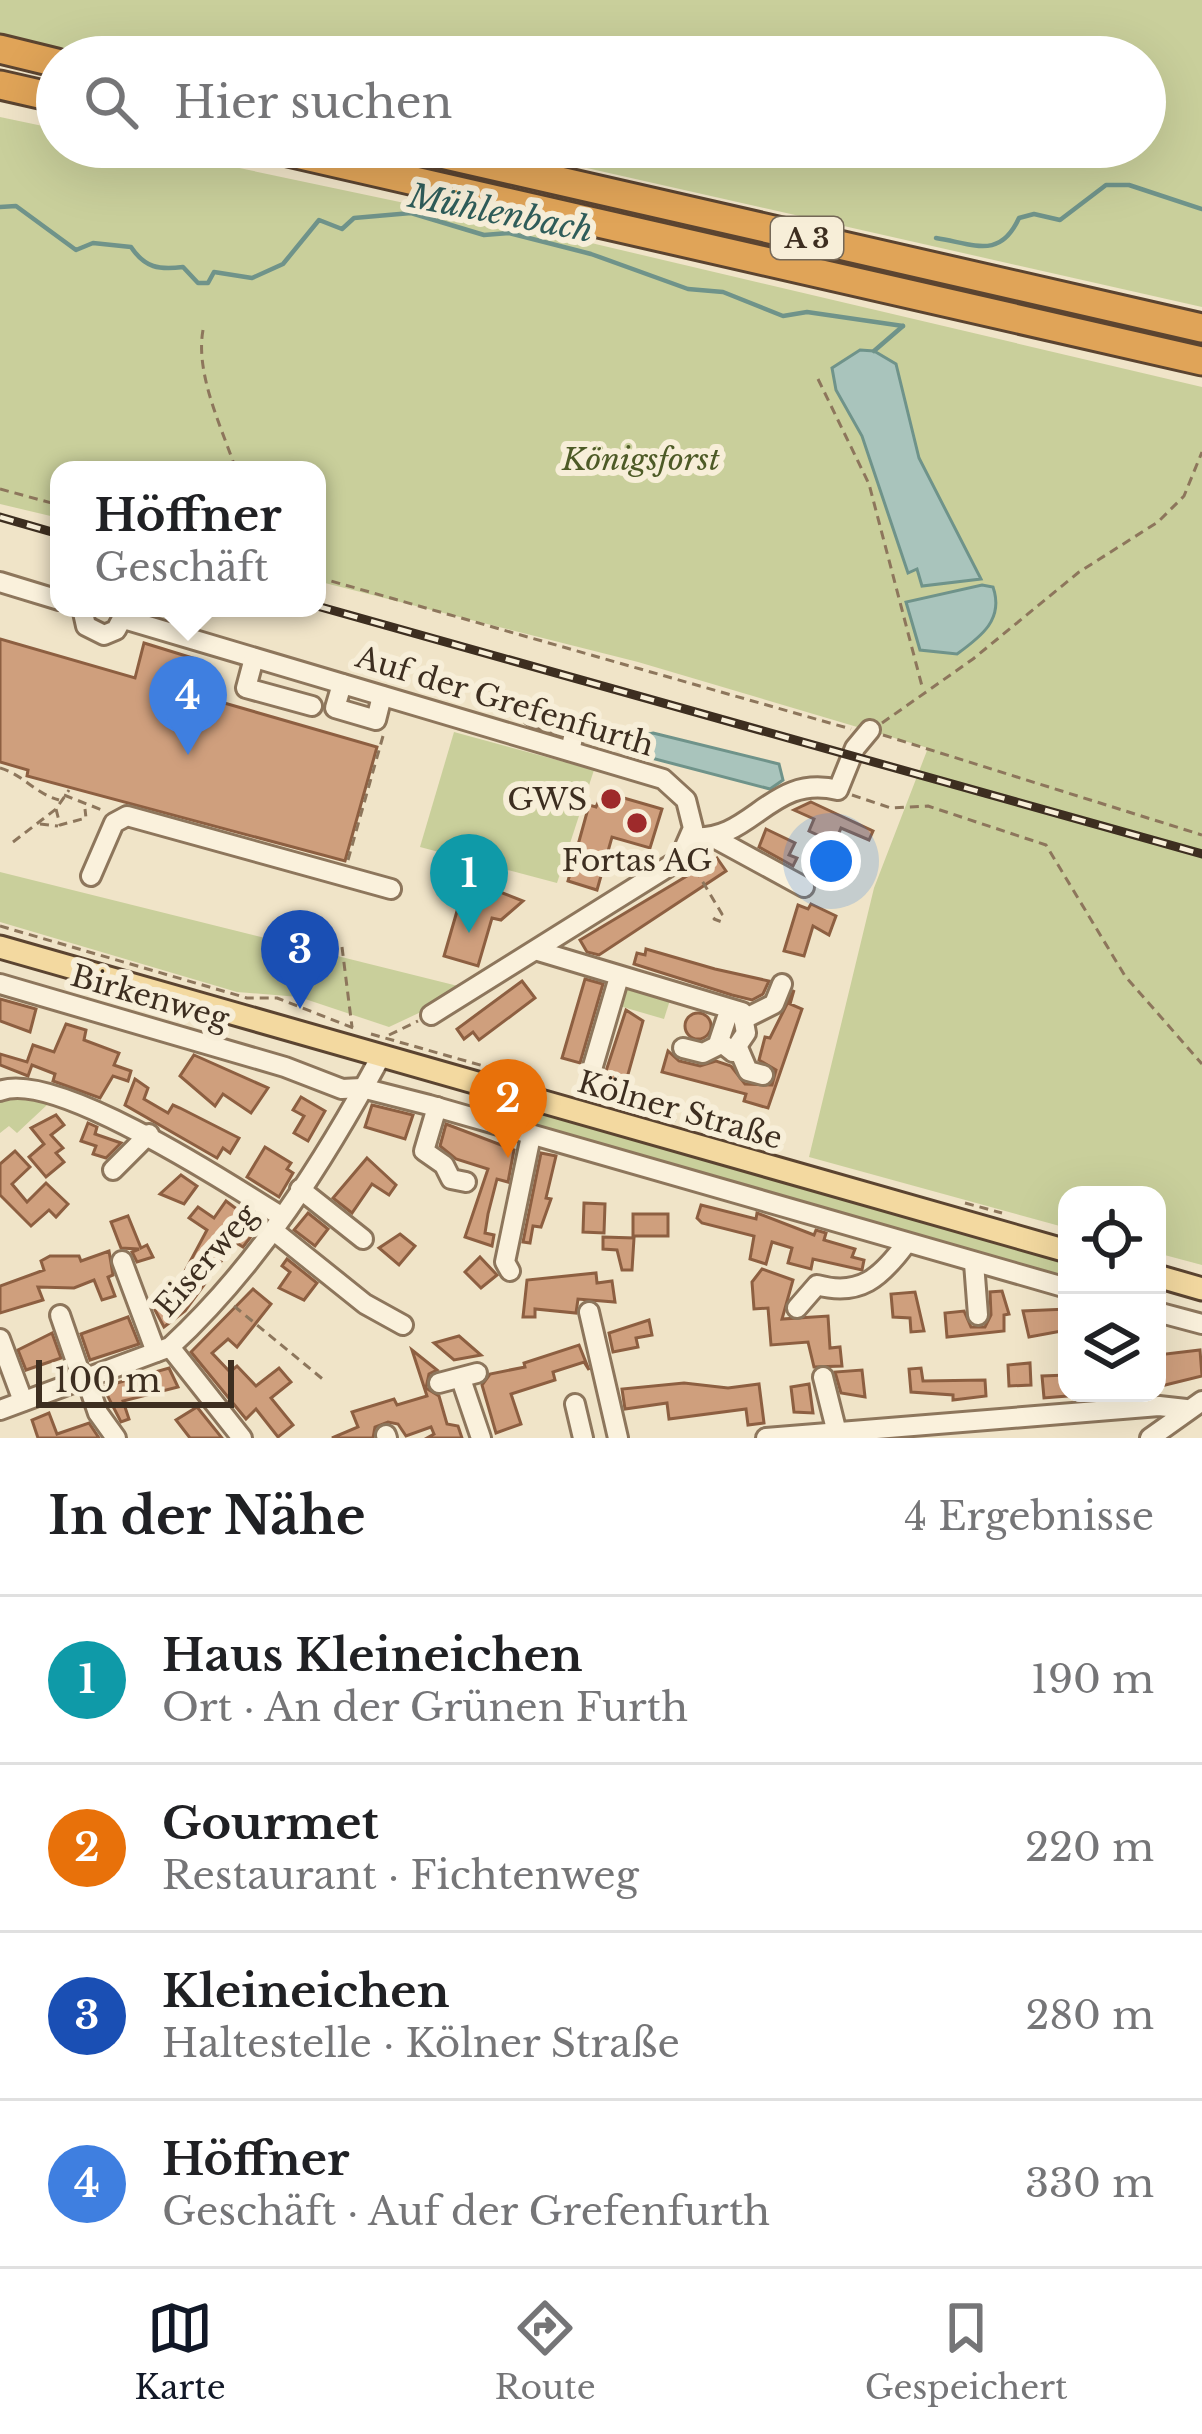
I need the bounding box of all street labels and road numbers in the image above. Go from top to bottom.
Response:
road number: A 3 [771,217,843,259]
street label: Auf der Grefenfurth [351,638,658,764]
street label: Birkenweg [67,957,234,1037]
street label: Kölner Straße [573,1063,787,1157]
street label: Eiserweg [147,1195,266,1324]

